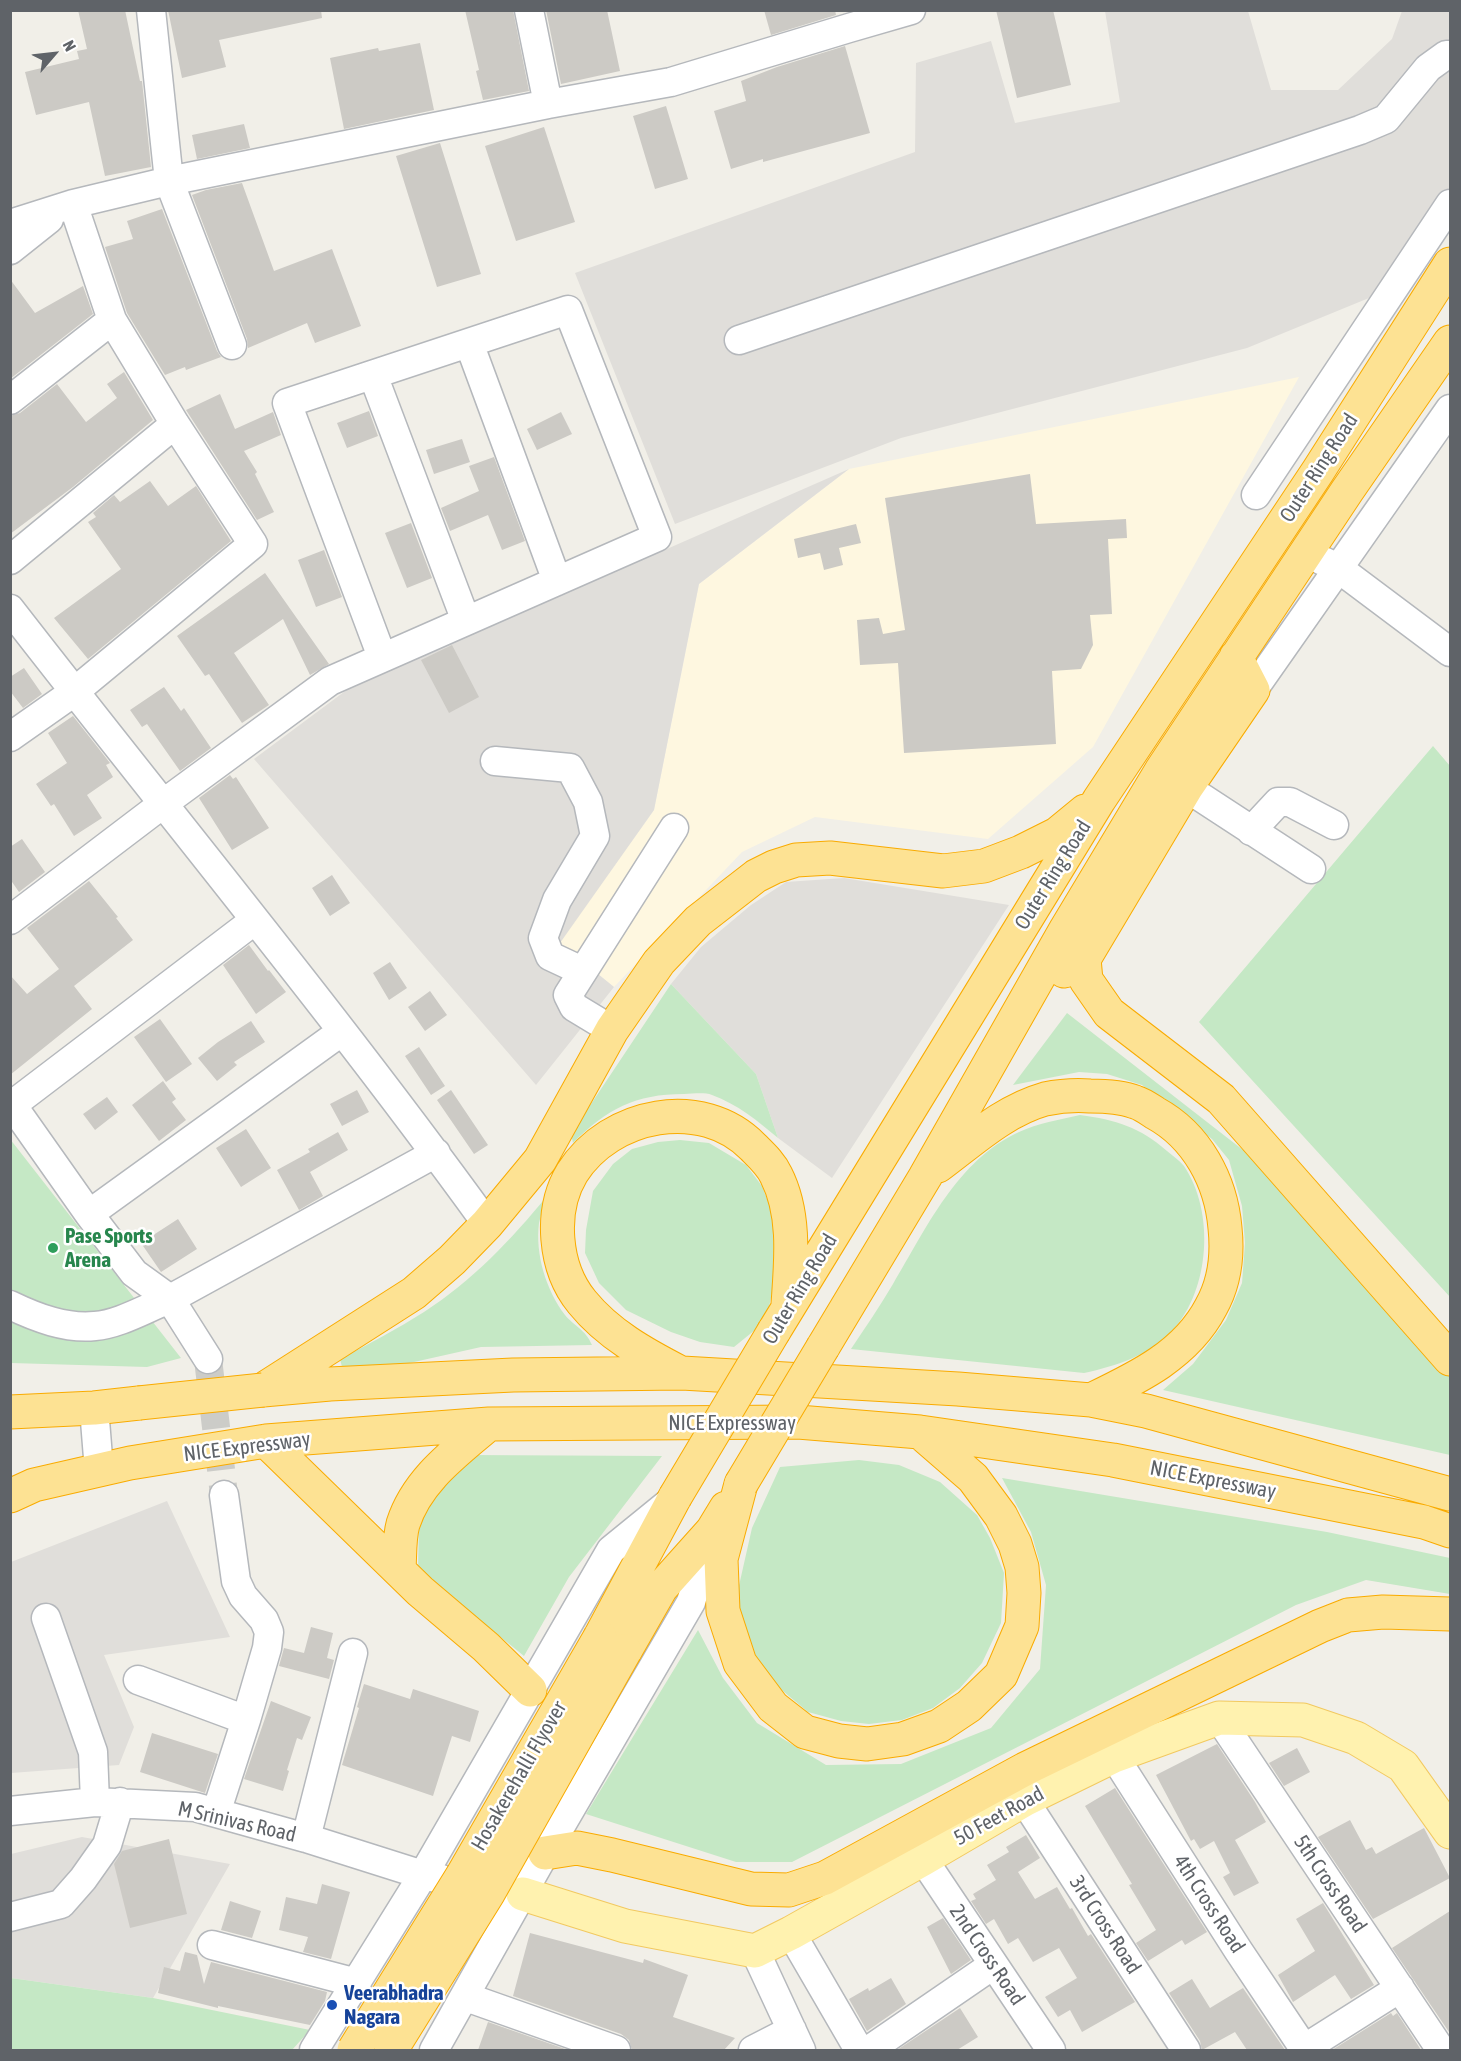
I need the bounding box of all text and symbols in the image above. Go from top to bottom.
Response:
north arrow [24,24,84,84]
text: N [60,37,80,54]
street label: Outer Ring Road [1275,409,1363,527]
street label: Outer Ring Road [1009,816,1097,934]
place label: Pase Sports Arena [65,1223,153,1273]
street label: Outer Ring Road [757,1229,843,1349]
marker: Pase Sports Arena [46,1241,60,1255]
street label: NICE Expressway [668,1410,796,1436]
street label: NICE Expressway [182,1427,312,1467]
street label: NICE Expressway [1148,1455,1278,1505]
street label: Hosakerehalli Flyover [466,1697,572,1855]
street label: 50 Feet Road [950,1781,1048,1851]
street label: M Srinivas Road [176,1796,298,1848]
street label: 5th Cross Road [1288,1830,1372,1938]
street label: 4th Cross Road [1168,1850,1250,1958]
street label: 3rd Cross Road [1064,1871,1146,1979]
street label: 2nd Cross Road [944,1900,1030,2010]
place label: Veerabhadra Nagara [344,1980,444,2030]
marker: Veerabhadra Nagara [325,1998,339,2012]

